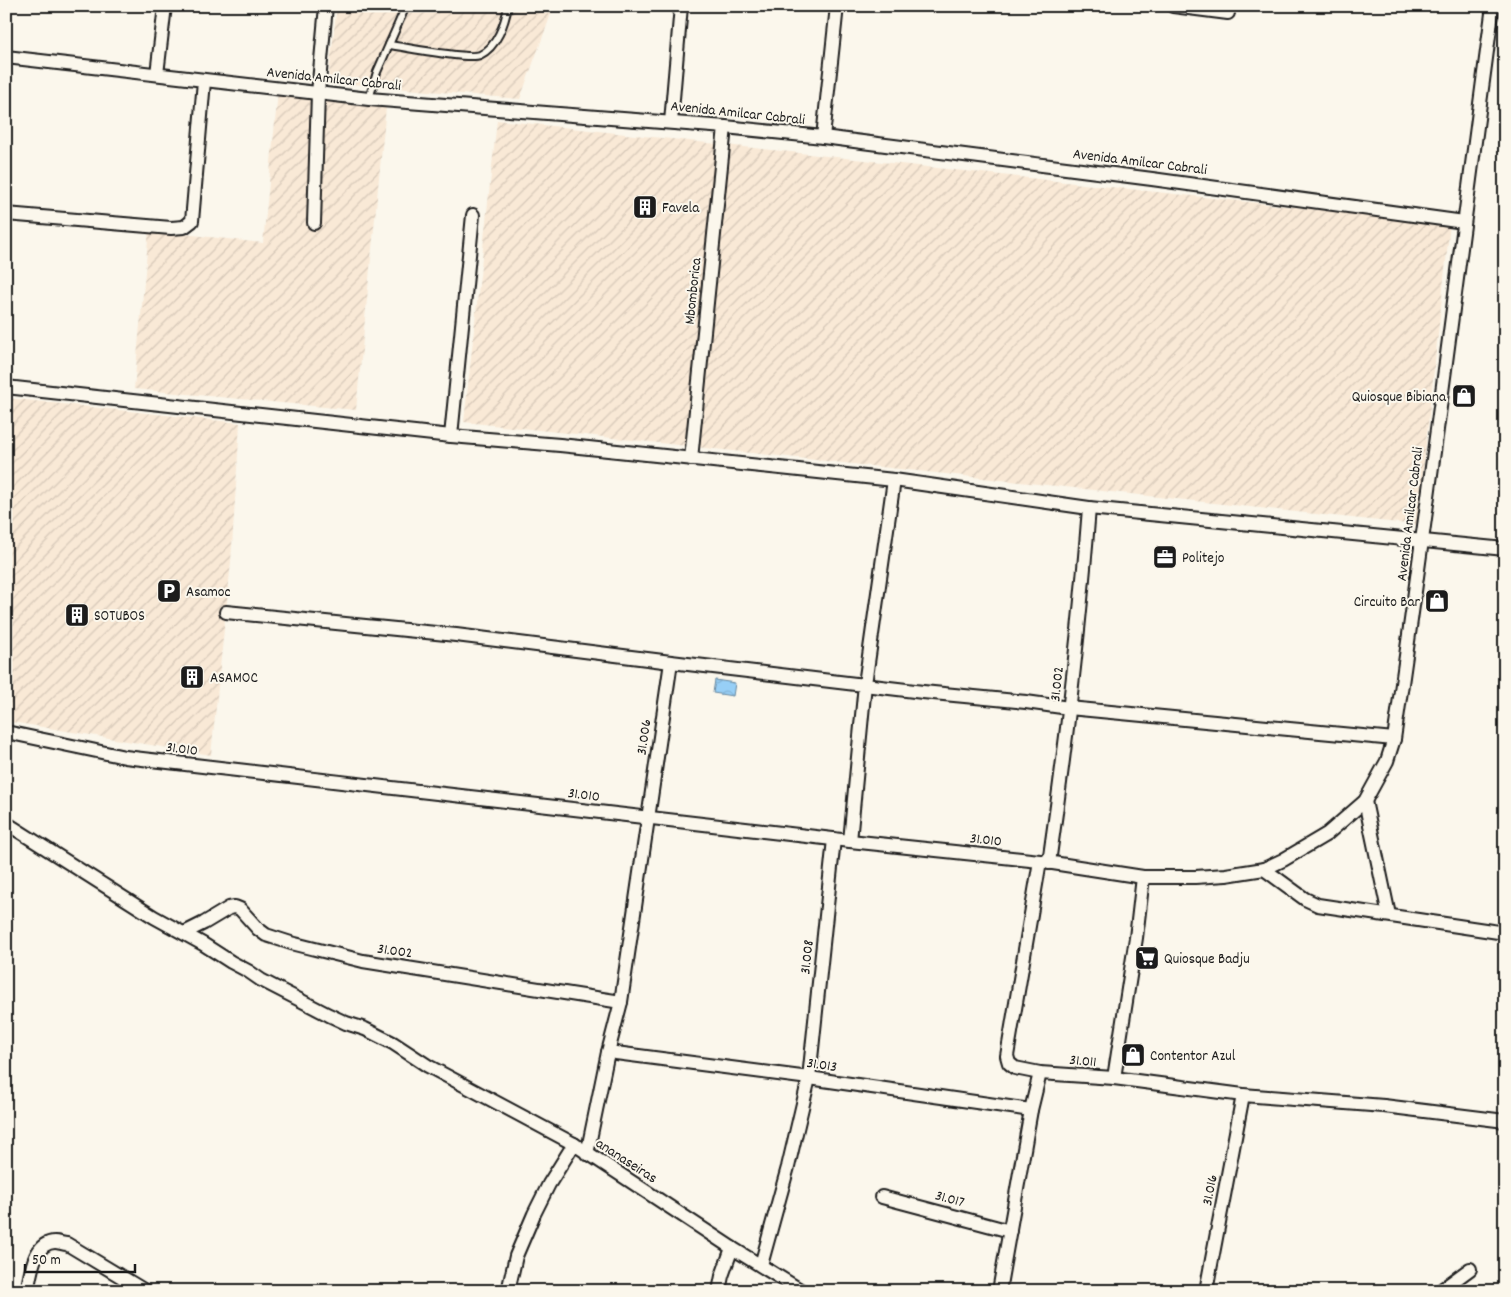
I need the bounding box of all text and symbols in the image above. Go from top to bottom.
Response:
street label: Avenida Amilcar Cabrali [266,62,402,98]
street label: Avenida Amilcar Cabrali [670,96,806,132]
street label: Avenida Amilcar Cabrali [1071,144,1208,182]
building icon: Favela [632,194,658,220]
place label: Favela [662,198,700,220]
street label: Mbomborica [680,256,709,326]
shop icon: Quiosque Bibiana [1451,383,1477,409]
place label: Quiosque Bibiana [1352,387,1447,409]
street label: Avenida Amilcar Cabrali [1392,446,1430,583]
office icon: Politejo [1152,544,1178,570]
place label: Politejo [1182,548,1225,570]
parking icon: Asamoc [156,578,182,604]
place label: Asamoc [186,582,231,604]
shop icon: Circuito Bar [1424,588,1450,614]
place label: Circuito Bar [1354,592,1420,614]
building icon: SOTUBOS [64,602,90,628]
place label: SOTUBOS [94,606,145,628]
building icon: ASAMOC [179,664,205,690]
street label: 31.002 [1045,665,1071,703]
place label: ASAMOC [210,668,258,690]
street label: 31.006 [632,718,658,757]
street label: 31.010 [164,737,199,763]
street label: 31.010 [566,783,601,809]
street label: 31.010 [969,828,1003,854]
street label: 31.002 [376,939,414,965]
street label: 31.008 [795,939,821,976]
supermarket icon: Quiosque Badju [1134,945,1160,971]
place label: Quiosque Badju [1164,949,1250,971]
shop icon: Contentor Azul [1120,1042,1146,1068]
place label: Contentor Azul [1150,1046,1236,1068]
street label: 31.011 [1068,1050,1097,1074]
street label: 31.013 [805,1053,838,1079]
street label: ananaseiras [591,1134,661,1190]
street label: 31.016 [1197,1173,1225,1208]
street label: 31.017 [932,1185,967,1214]
scale bar [25,1242,135,1274]
text: 50 m [32,1250,61,1272]

